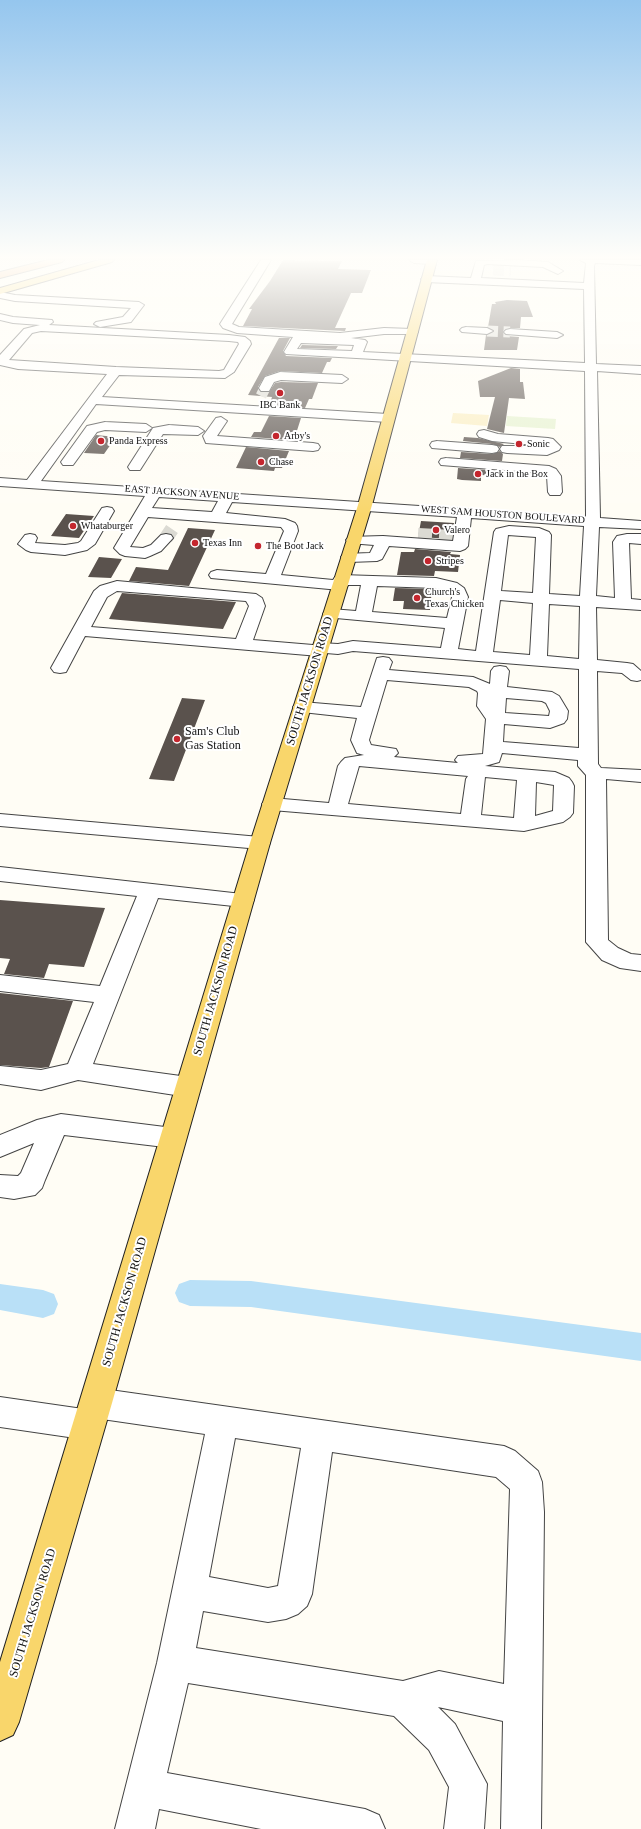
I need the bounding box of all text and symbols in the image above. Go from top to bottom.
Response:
marker: IBC Bank [275,388,285,398]
place label: IBC Bank [260,399,300,411]
place label: Arby's [284,430,310,442]
marker: Arby's [271,431,281,441]
place label: Panda Express [109,435,168,447]
marker: Panda Express [96,436,106,446]
place label: Sonic [527,438,550,450]
marker: Sonic [514,439,524,449]
place label: Chase [269,456,293,468]
marker: Chase [256,457,266,467]
place label: Jack in the Box [486,468,548,480]
marker: Jack in the Box [473,469,483,479]
street label: EAST JACKSON AVENUE [124,483,240,503]
street label: WEST SAM HOUSTON BOULEVARD [421,503,585,527]
place label: Whataburger [81,520,133,532]
marker: Whataburger [68,521,78,531]
place label: Valero [444,524,470,536]
marker: Valero [431,525,441,535]
place label: Texas Inn [203,537,242,549]
marker: Texas Inn [190,538,200,548]
place label: The Boot Jack [266,540,324,552]
marker: The Boot Jack [253,541,263,551]
place label: Stripes [436,555,464,567]
marker: Stripes [423,556,433,566]
place label: Church's Texas Chicken [425,586,484,610]
marker: Church's Texas Chicken [412,593,422,603]
street label: SOUTH JACKSON ROAD [284,615,336,747]
place label: Sam's Club Gas Station [185,725,241,753]
marker: Sam's Club Gas Station [172,734,182,744]
street label: SOUTH JACKSON ROAD [191,925,241,1057]
street label: SOUTH JACKSON ROAD [100,1236,150,1368]
street label: SOUTH JACKSON ROAD [7,1547,59,1679]

